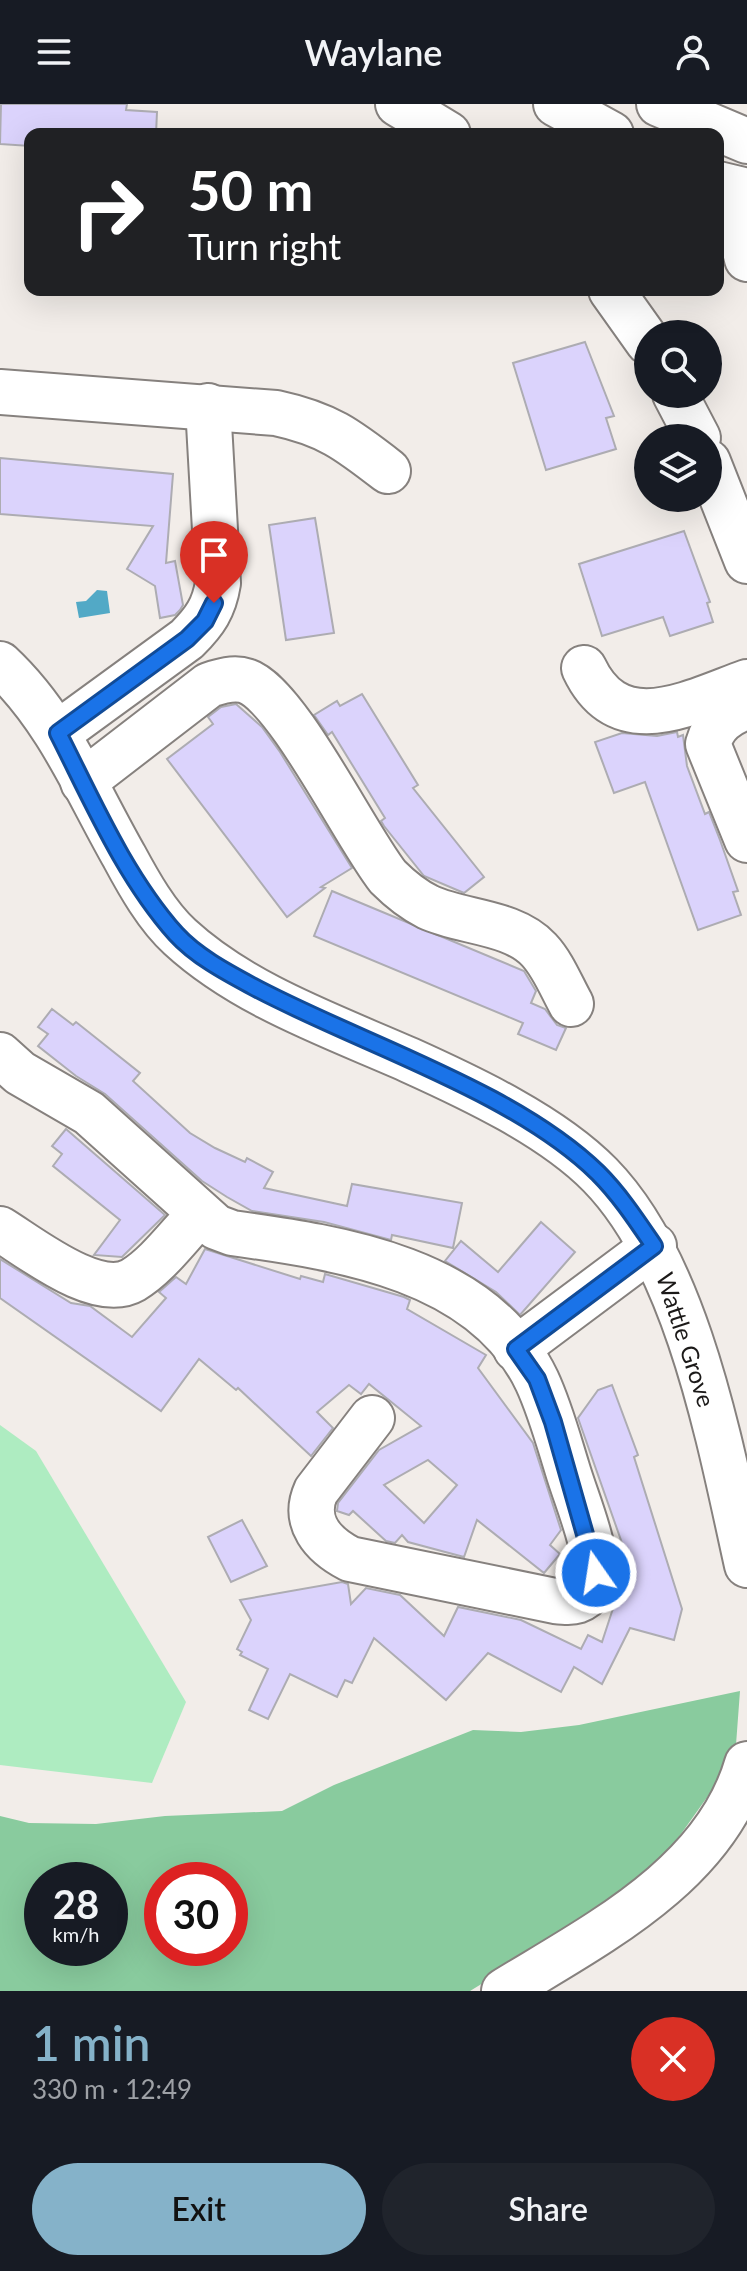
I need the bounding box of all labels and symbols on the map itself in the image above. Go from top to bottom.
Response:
pin [180,521,248,603]
street label: Wattle Grove [651,1269,722,1410]
position arrow [554,1531,638,1615]
speed limit sign: 30 [144,1862,248,1966]

